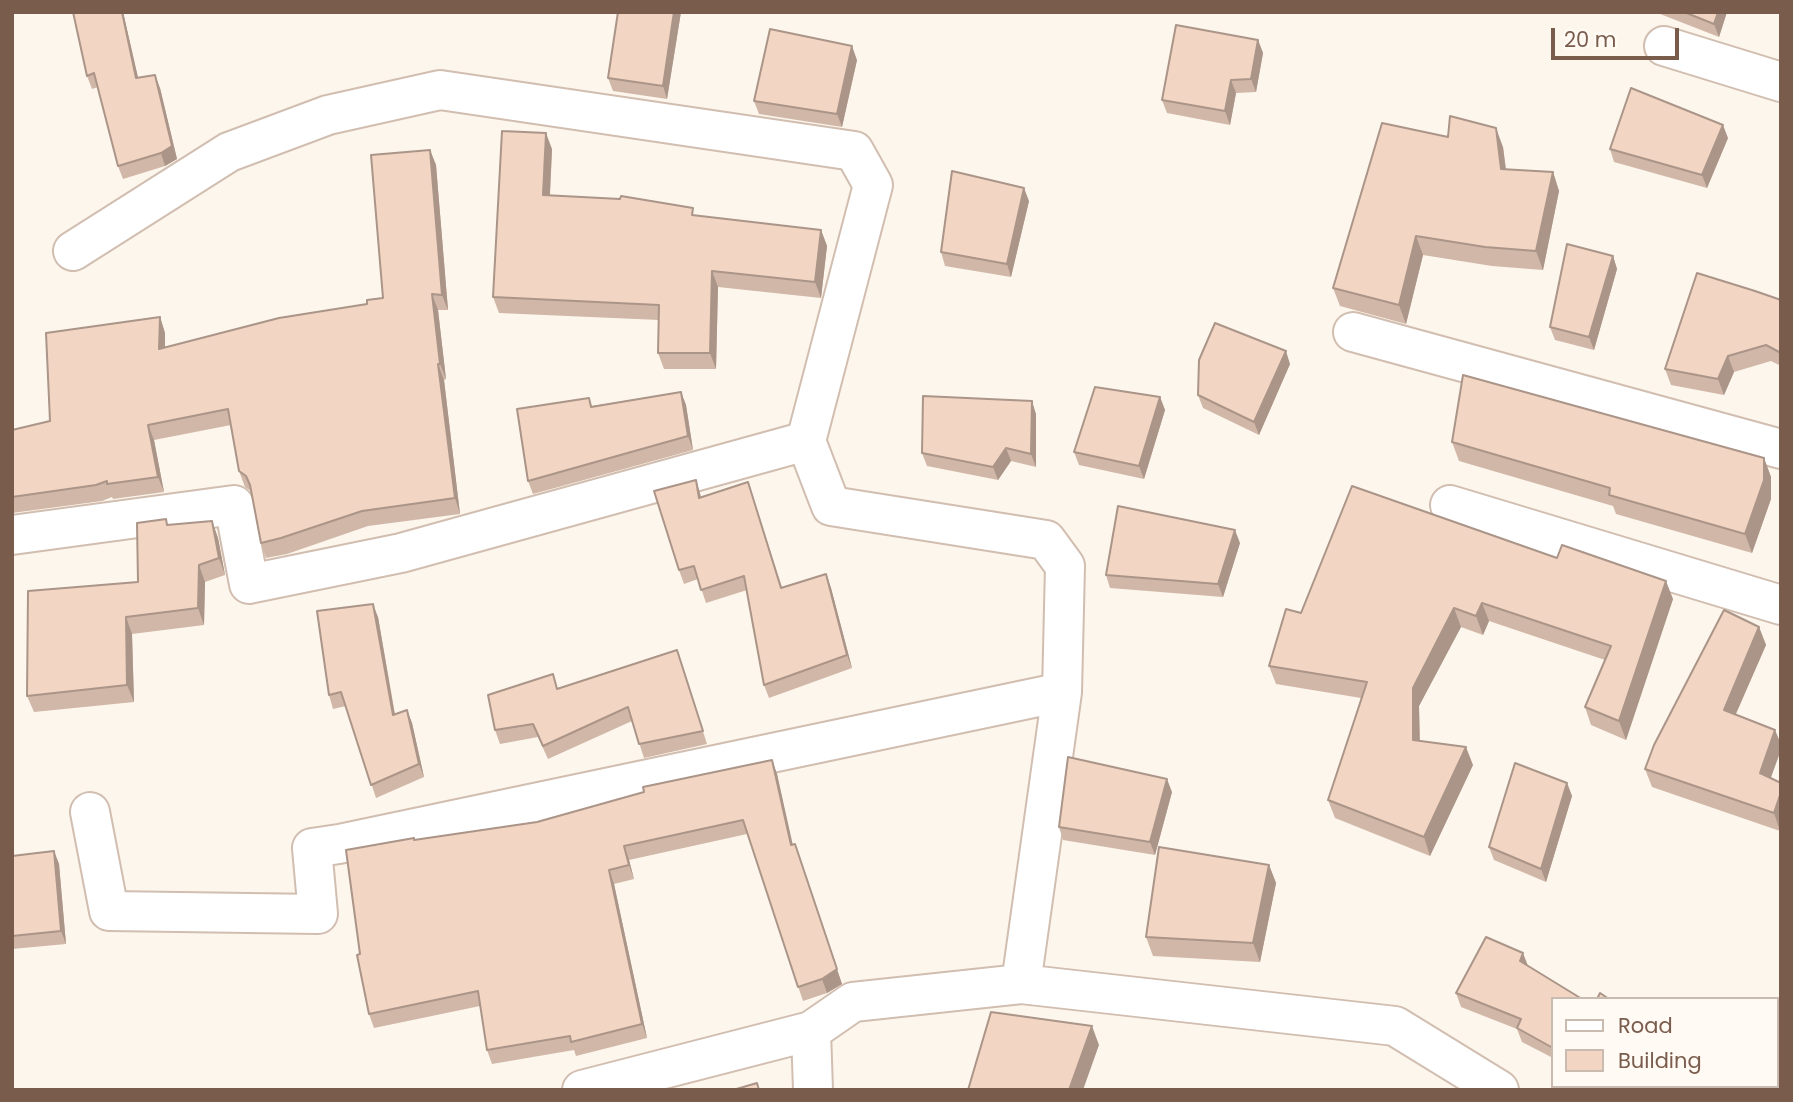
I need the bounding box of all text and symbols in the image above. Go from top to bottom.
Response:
scale bar [1555,14,1683,58]
text: 20 m [1564,25,1617,54]
legend [1552,997,1779,1088]
text: Road [1618,1011,1673,1040]
text: Building [1618,1046,1702,1075]

